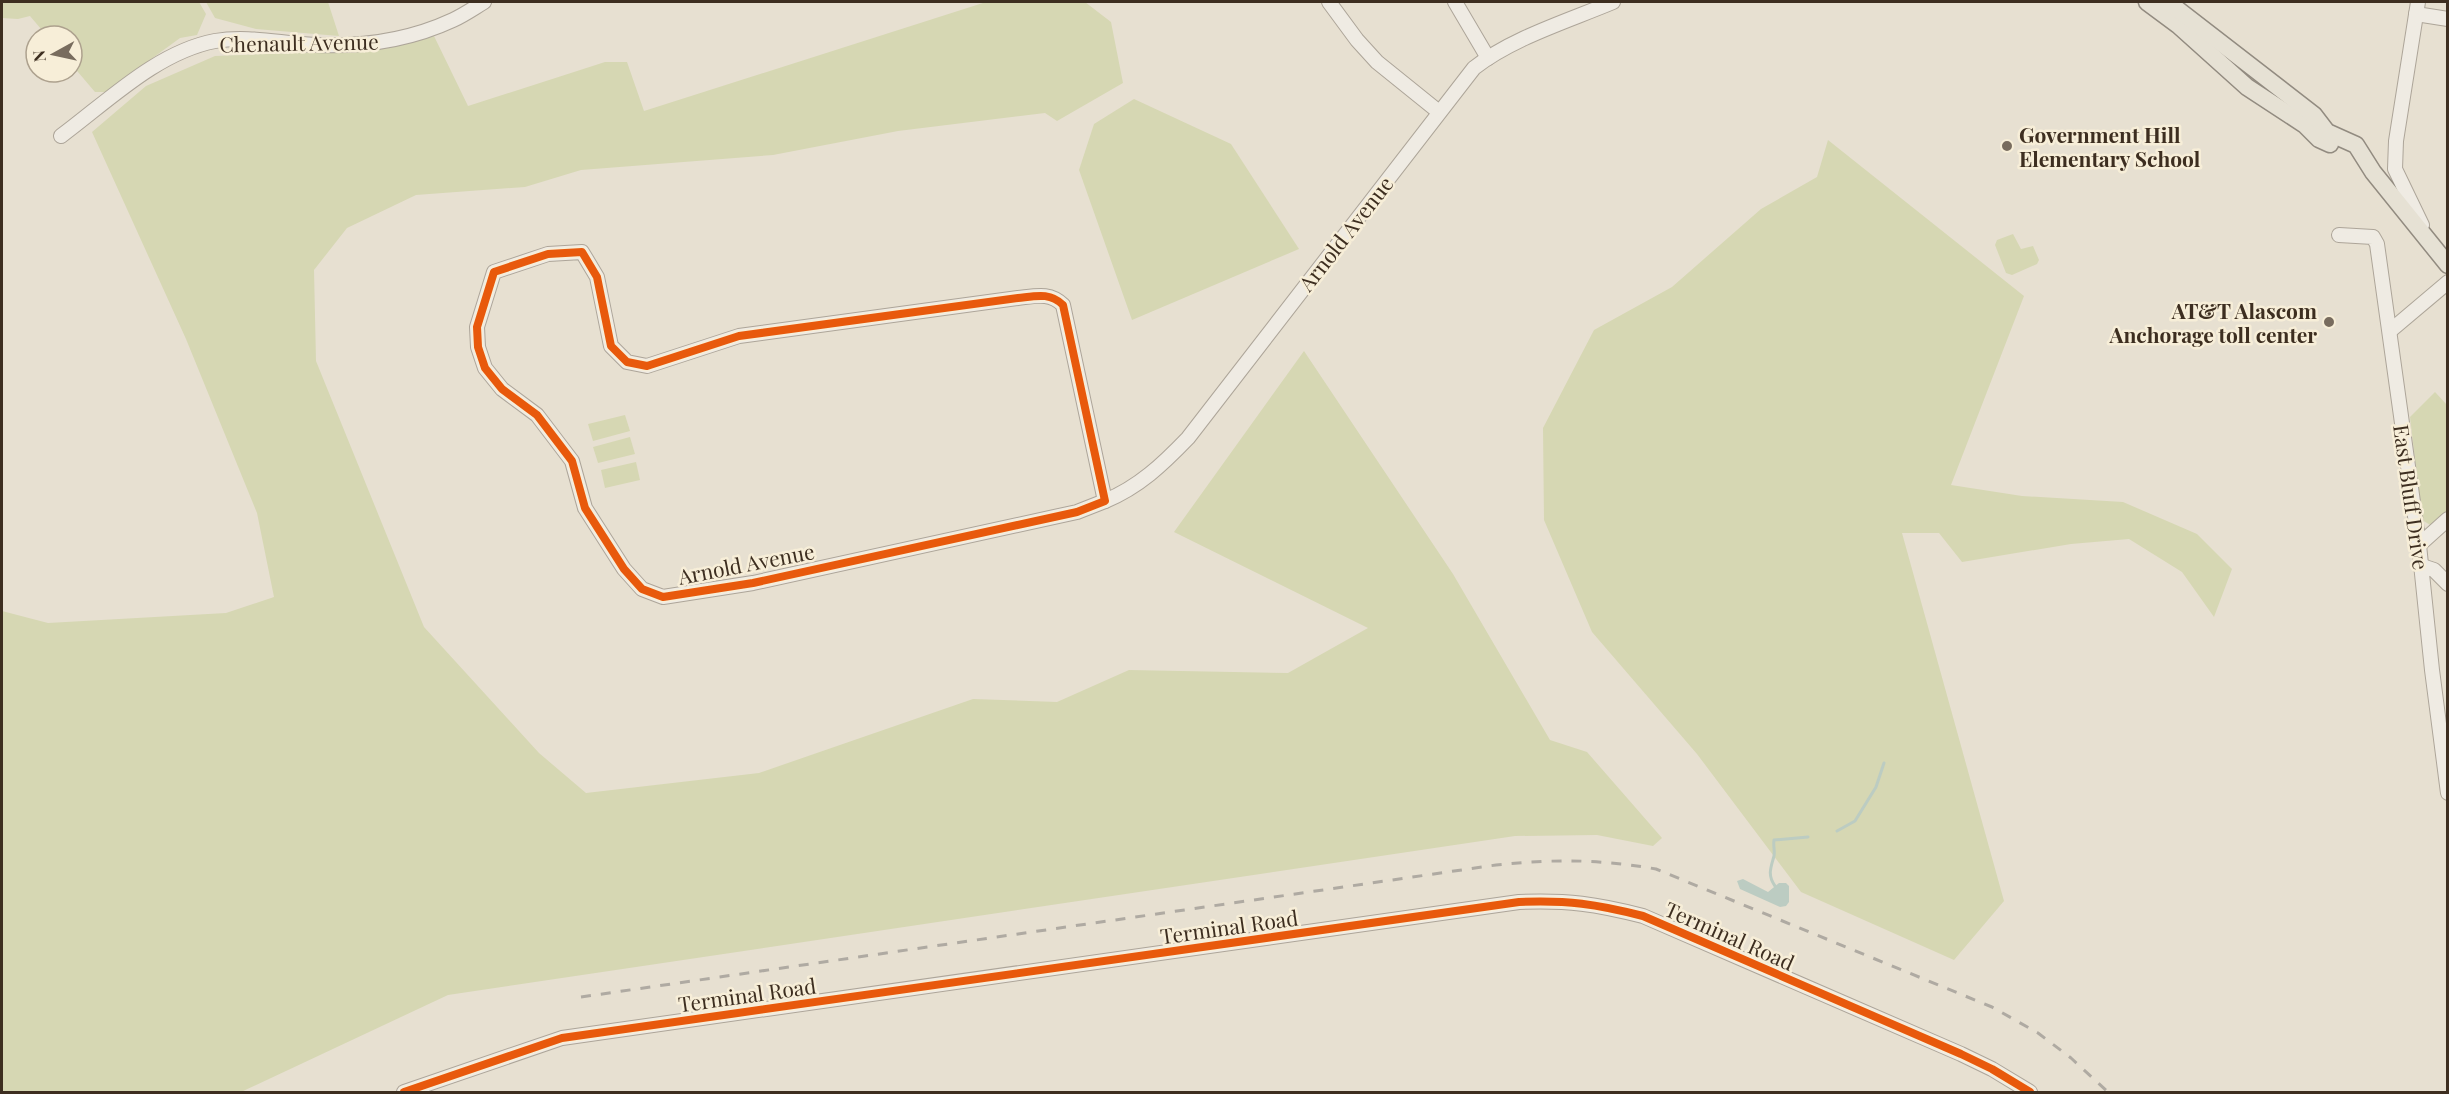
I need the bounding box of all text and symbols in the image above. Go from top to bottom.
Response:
north arrow [24,24,84,84]
street label: Chenault Avenue [219,27,379,57]
text: N [27,49,50,63]
place label: Government Hill Elementary School [2019,120,2201,172]
marker: Government Hill Elementary School [2000,139,2014,153]
street label: Arnold Avenue [1291,170,1399,297]
place label: AT&T Alascom Anchorage toll center [2108,296,2317,348]
marker: AT&T Alascom Anchorage toll center [2322,315,2336,329]
street label: East Bluff Drive [2388,423,2436,571]
street label: Arnold Avenue [674,536,817,590]
street label: Terminal Road [1661,894,1799,976]
street label: Terminal Road [1158,902,1300,950]
street label: Terminal Road [676,970,818,1018]

